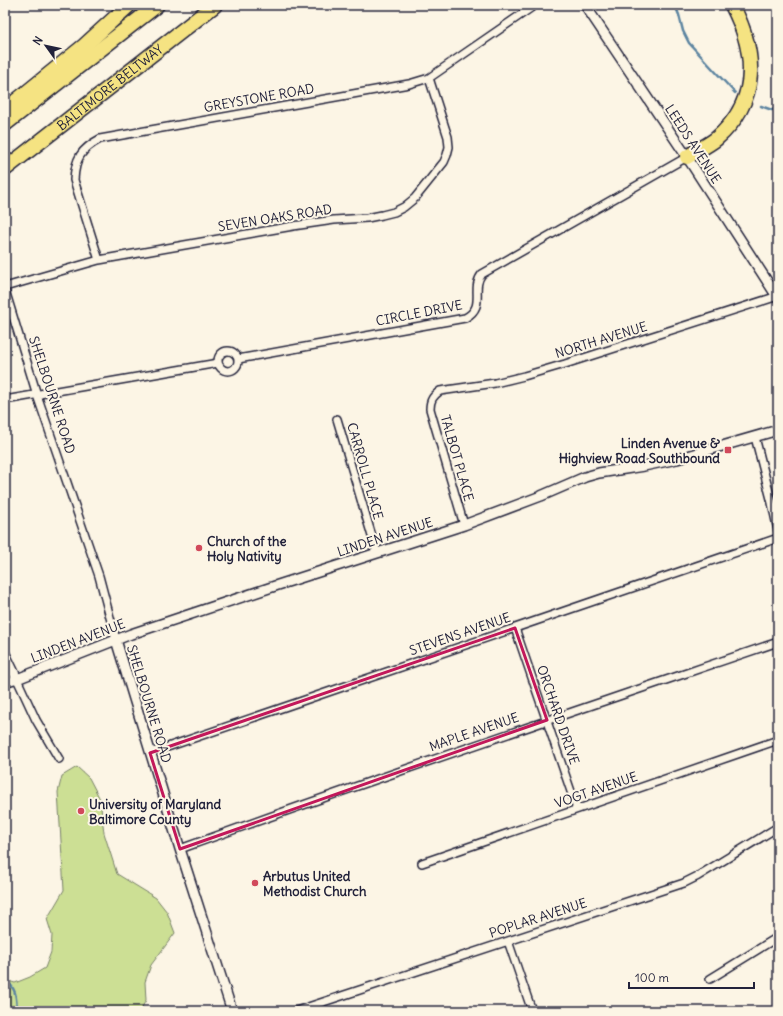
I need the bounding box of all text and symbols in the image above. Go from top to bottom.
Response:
north arrow [26,26,66,66]
text: N [30,34,46,48]
street label: BALTIMORE BELTWAY [53,40,166,134]
street label: GREYSTONE ROAD [202,80,316,116]
street label: LEEDS AVENUE [661,101,725,187]
street label: SEVEN OAKS ROAD [217,201,333,235]
street label: CIRCLE DRIVE [374,296,464,330]
street label: NORTH AVENUE [553,318,649,362]
street label: SHELBOURNE ROAD [25,334,79,456]
street label: TALBOT PLACE [437,413,478,503]
street label: CARROLL PLACE [343,421,387,522]
place label: Linden Avenue & Highview Road Southbound [559,435,720,467]
marker: Linden Avenue & Highview Road Southbound [723,445,733,455]
street label: LINDEN AVENUE [335,513,435,561]
place label: Church of the Holy Nativity [207,533,286,565]
marker: Church of the Holy Nativity [194,543,204,553]
street label: STEVENS AVENUE [407,609,513,659]
street label: LINDEN AVENUE [28,615,128,667]
street label: SHELBOURNE ROAD [123,643,175,765]
street label: ORCHARD DRIVE [533,663,583,767]
street label: MAPLE AVENUE [427,709,521,755]
street label: VOGT AVENUE [552,768,640,812]
place label: University of Maryland Baltimore County [89,796,222,828]
marker: University of Maryland Baltimore County [76,806,86,816]
place label: Arbutus United Methodist Church [263,868,367,900]
marker: Arbutus United Methodist Church [250,878,260,888]
street label: POPLAR AVENUE [487,894,589,942]
scale bar [629,964,754,990]
text: 100 m [635,970,669,985]

